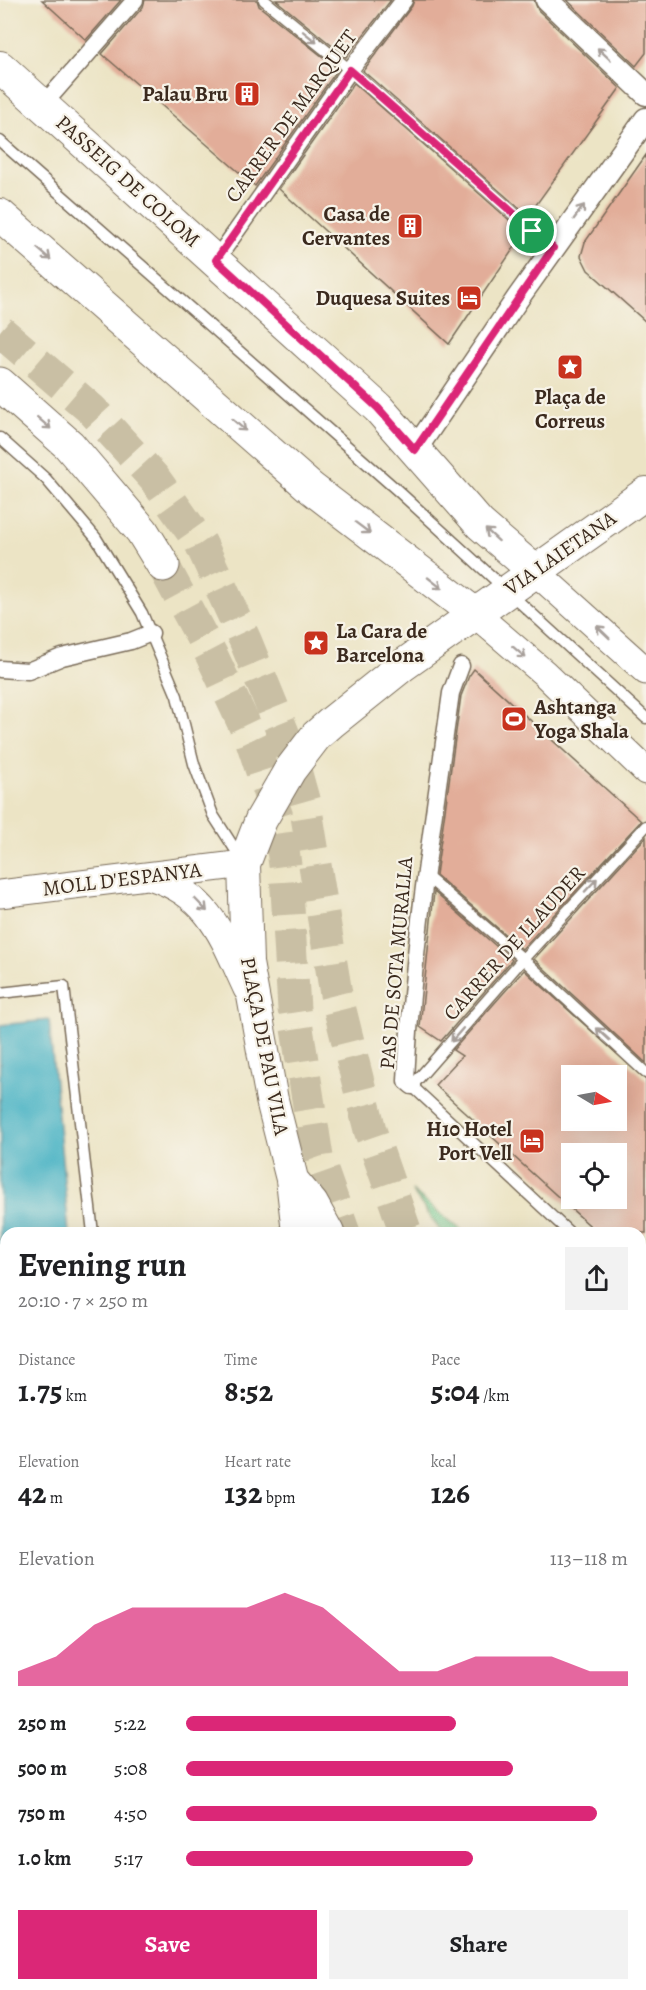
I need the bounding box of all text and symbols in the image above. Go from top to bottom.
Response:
street label: CARRER DE MARQUET [219,23,364,208]
one-way arrow [302,30,317,44]
one-way arrow [596,47,611,61]
building icon: Palau Bru [232,79,262,109]
place label: Palau Bru [142,80,229,108]
street label: PASSEIG DE COLOM [50,109,206,253]
place label: Casa de Cervantes [302,200,390,252]
one-way arrow [573,204,585,220]
pin [506,205,557,256]
building icon: Casa de Cervantes [395,211,425,241]
icon: arrive [515,214,548,247]
one-way arrow [36,247,51,261]
hotel icon: Duquesa Suites [454,283,484,313]
place label: Duquesa Suites [315,284,450,312]
place icon: Plaça de Correus [555,352,585,382]
place label: Plaça de Correus [534,383,606,435]
one-way arrow [36,416,51,430]
one-way arrow [231,418,246,432]
street label: VIA LAIETANA [498,504,622,602]
one-way arrow [355,522,371,534]
one-way arrow [485,528,500,542]
one-way arrow [427,576,443,589]
place label: La Cara de Barcelona [336,617,428,669]
one-way arrow [595,625,610,639]
place icon: La Cara de Barcelona [301,628,331,658]
one-way arrow [511,645,527,658]
place label: Ashtanga Yoga Shala [533,693,630,745]
sports icon: Ashtanga Yoga Shala [499,704,529,734]
street label: MOLL D'ESPANYA [41,855,204,903]
street label: PAS DE SOTA MURALLA [373,855,419,1071]
street label: CARRER DE LLAUDER [437,859,591,1027]
one-way arrow [584,878,598,893]
one-way arrow [194,898,208,913]
street label: PLAÇA DE PAU VILA [234,954,296,1138]
one-way arrow [450,1027,464,1042]
one-way arrow [596,1027,611,1041]
north arrow [561,1065,627,1131]
map controls [561,1065,627,1209]
place label: H10 Hotel Port Vell [426,1115,512,1167]
hotel icon: H10 Hotel Port Vell [517,1126,547,1156]
button: locate [561,1143,627,1209]
text: Evening run [18,1242,187,1287]
button: share [565,1247,628,1310]
text: 20:10 · 7 × 250 m [18,1287,148,1314]
text: Distance [18,1349,75,1371]
text: Time [224,1349,258,1371]
text: Pace [431,1349,460,1371]
text: 1.75 [18,1371,63,1411]
text: 8:52 [224,1371,273,1411]
text: 5:04 [431,1371,480,1411]
text: km [63,1385,87,1407]
text: /km [480,1385,510,1407]
text: Elevation [18,1451,79,1473]
text: Heart rate [224,1451,291,1473]
text: kcal [431,1451,456,1473]
text: 42 [18,1473,47,1513]
text: 132 [224,1473,262,1513]
text: 126 [431,1473,470,1513]
text: m [47,1487,63,1509]
text: bpm [262,1487,296,1509]
text: Elevation [18,1545,95,1572]
text: 113–118 m [550,1545,628,1572]
text: 250 m [18,1710,67,1737]
text: 5:22 [114,1710,146,1737]
text: 500 m [18,1755,67,1782]
text: 5:08 [114,1755,148,1782]
text: 750 m [18,1800,65,1827]
text: 4:50 [114,1800,147,1827]
text: 1.0 km [18,1845,71,1872]
text: 5:17 [114,1845,143,1872]
button: Save [18,1910,317,1979]
button: Share [329,1910,628,1979]

